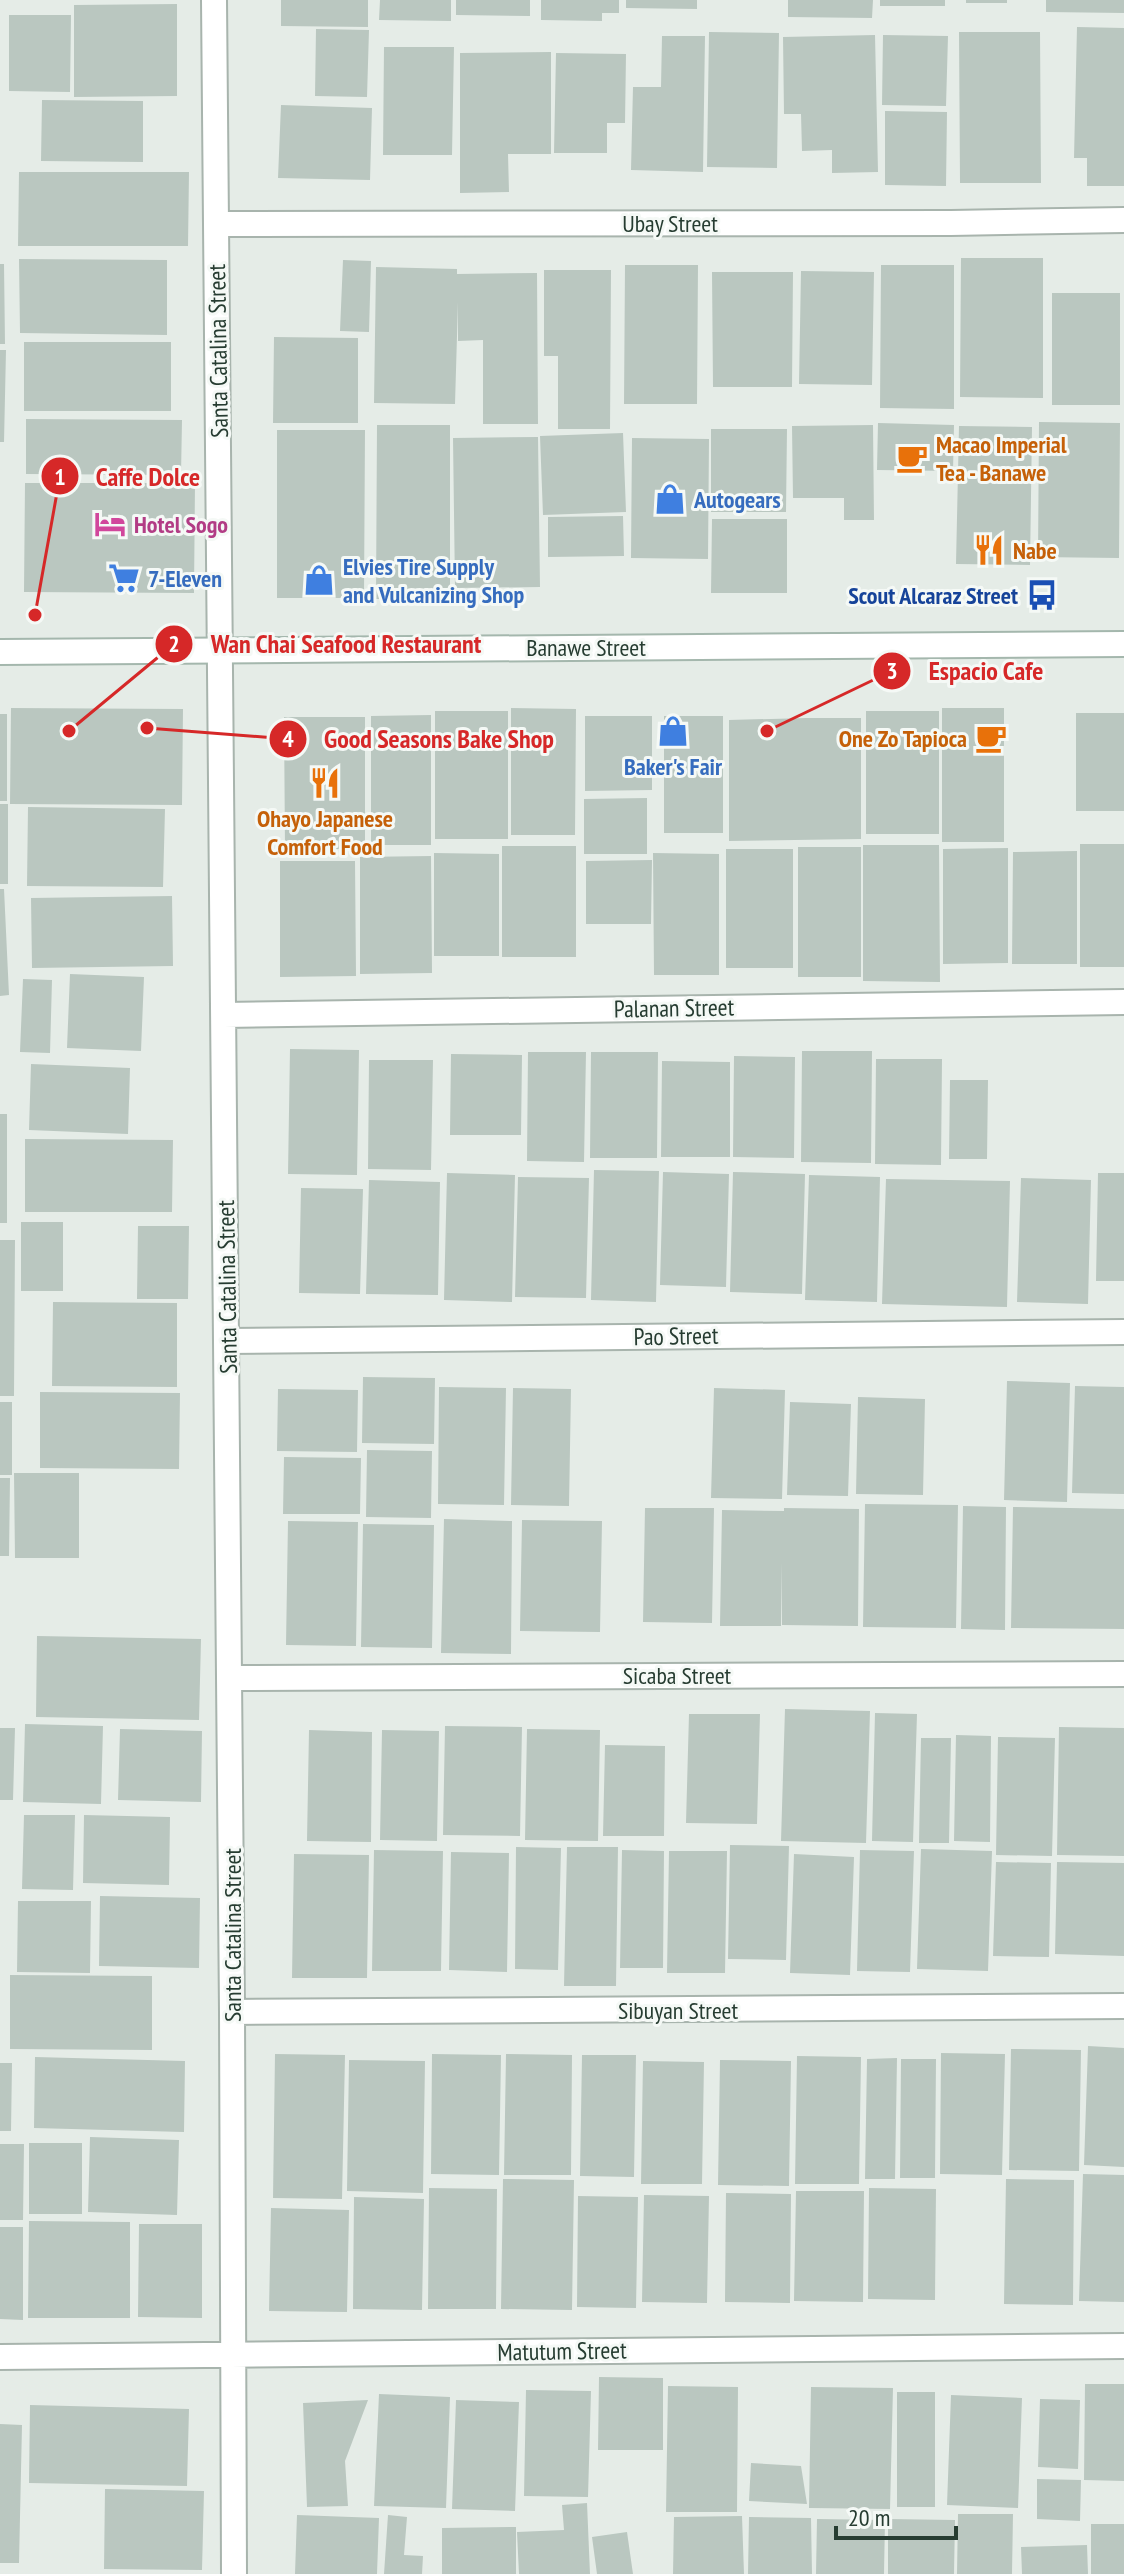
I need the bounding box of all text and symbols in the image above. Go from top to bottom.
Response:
street label: Ubay Street [622,208,718,239]
street label: Santa Catalina Street [201,263,235,438]
place label: Macao Imperial Tea - Banawe [936,429,1067,488]
cafe icon: Macao Imperial Tea - Banawe [895,441,929,475]
callout: Caffe Dolce [40,451,216,501]
text: Caffe Dolce [96,460,200,493]
text: 1 [54,461,66,492]
shop icon: Autogears [653,482,687,516]
place label: Autogears [693,484,781,515]
hotel icon: Hotel Sogo [93,507,127,541]
place label: Hotel Sogo [134,509,228,540]
restaurant icon: Nabe [972,533,1006,567]
place label: Nabe [1013,535,1057,566]
place label: Elvies Tire Supply and Vulcanizing Shop [343,551,524,610]
supermarket icon: 7-Eleven [107,561,141,595]
place label: 7-Eleven [148,563,222,594]
shop icon: Elvies Tire Supply and Vulcanizing Shop [302,563,336,597]
bus stop icon: Scout Alcaraz Street [1025,578,1059,612]
place label: Scout Alcaraz Street [848,580,1018,611]
callout: Wan Chai Seafood Restaurant [154,619,497,669]
text: Wan Chai Seafood Restaurant [210,627,482,660]
text: 2 [168,628,180,659]
street label: Banawe Street [526,632,646,663]
callout: Espacio Cafe [872,646,1059,696]
text: Espacio Cafe [929,654,1043,687]
text: 3 [886,655,898,686]
callout: Good Seasons Bake Shop [268,714,570,764]
shop icon: Baker's Fair [656,714,690,748]
cafe icon: One Zo Tapioca [974,721,1008,755]
text: Good Seasons Bake Shop [324,722,554,755]
text: 4 [282,723,294,754]
place label: One Zo Tapioca [839,723,967,754]
place label: Baker's Fair [624,751,723,782]
restaurant icon: Ohayo Japanese Comfort Food [308,766,342,800]
place label: Ohayo Japanese Comfort Food [257,803,393,862]
street label: Palanan Street [614,991,735,1025]
street label: Santa Catalina Street [210,1199,244,1374]
street label: Pao Street [633,1320,719,1352]
street label: Sicaba Street [623,1660,732,1691]
street label: Santa Catalina Street [217,1848,248,2022]
street label: Sibuyan Street [618,1995,739,2026]
street label: Matutum Street [497,2334,627,2368]
scale bar [836,2490,956,2540]
text: 20 m [848,2502,890,2533]

